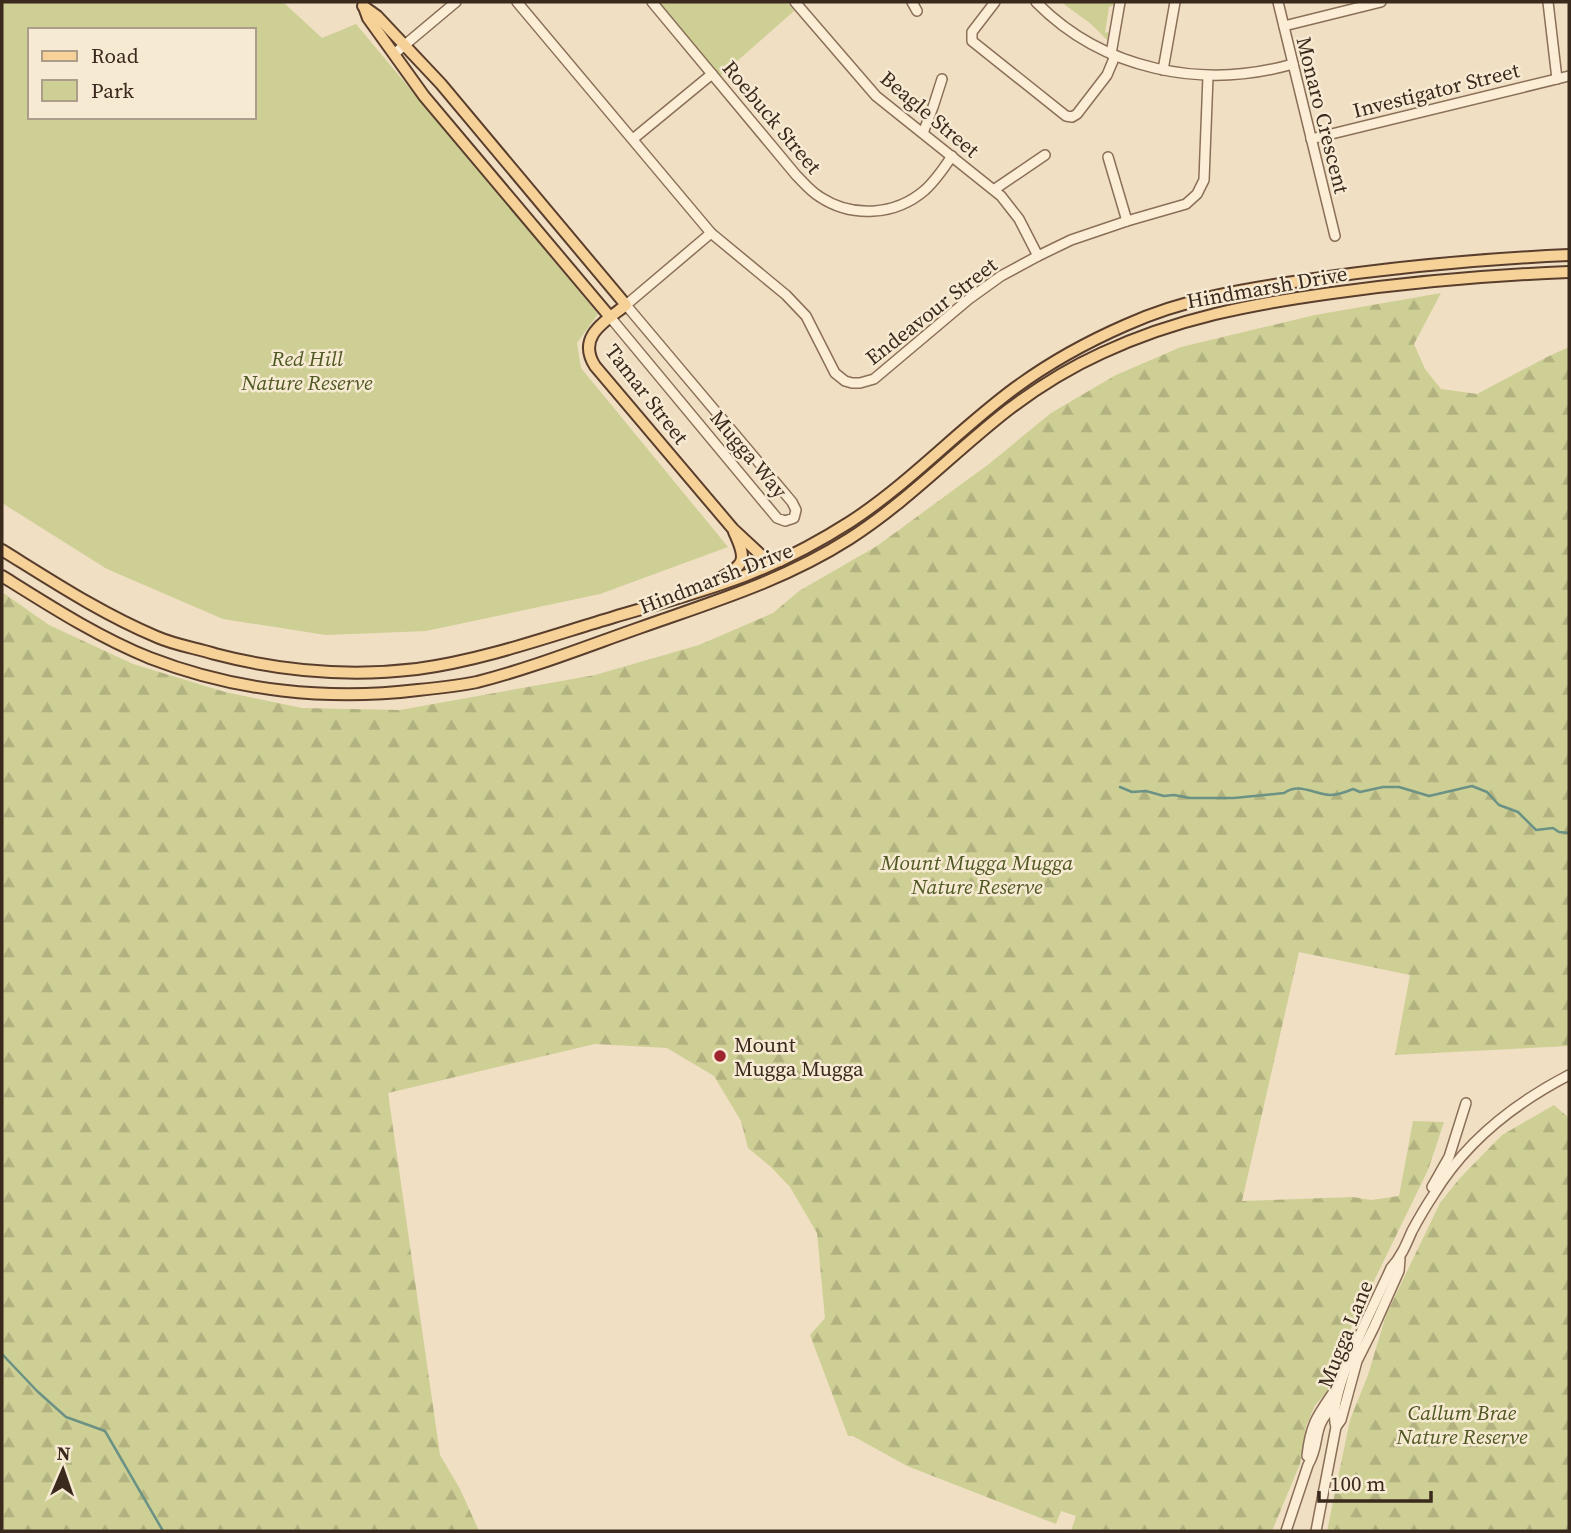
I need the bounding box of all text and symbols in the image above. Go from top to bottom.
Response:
legend [28,28,256,119]
street label: Monaro Crescent [1290,34,1357,197]
text: Road [91,41,139,70]
street label: Roebuck Street [716,54,828,180]
street label: Investigator Street [1350,55,1522,125]
street label: Beagle Street [874,64,986,164]
text: Park [91,76,135,105]
street label: Endeavour Street [859,250,1003,372]
street label: Hindmarsh Drive [1184,259,1350,315]
street label: Tamar Street [599,338,695,450]
park label: Red Hill Nature Reserve [240,344,373,397]
street label: Mugga Way [704,404,795,504]
street label: Hindmarsh Drive [635,535,797,621]
park label: Mount Mugga Mugga Nature Reserve [880,848,1073,901]
place label: Mount Mugga Mugga [734,1030,864,1083]
marker: Mount Mugga Mugga [712,1048,728,1064]
street label: Mugga Lane [1310,1276,1380,1392]
park label: Callum Brae Nature Reserve [1395,1398,1528,1451]
north arrow [28,1435,98,1505]
text: N [56,1440,71,1466]
scale bar [1319,1460,1431,1504]
text: 100 m [1330,1469,1385,1498]

